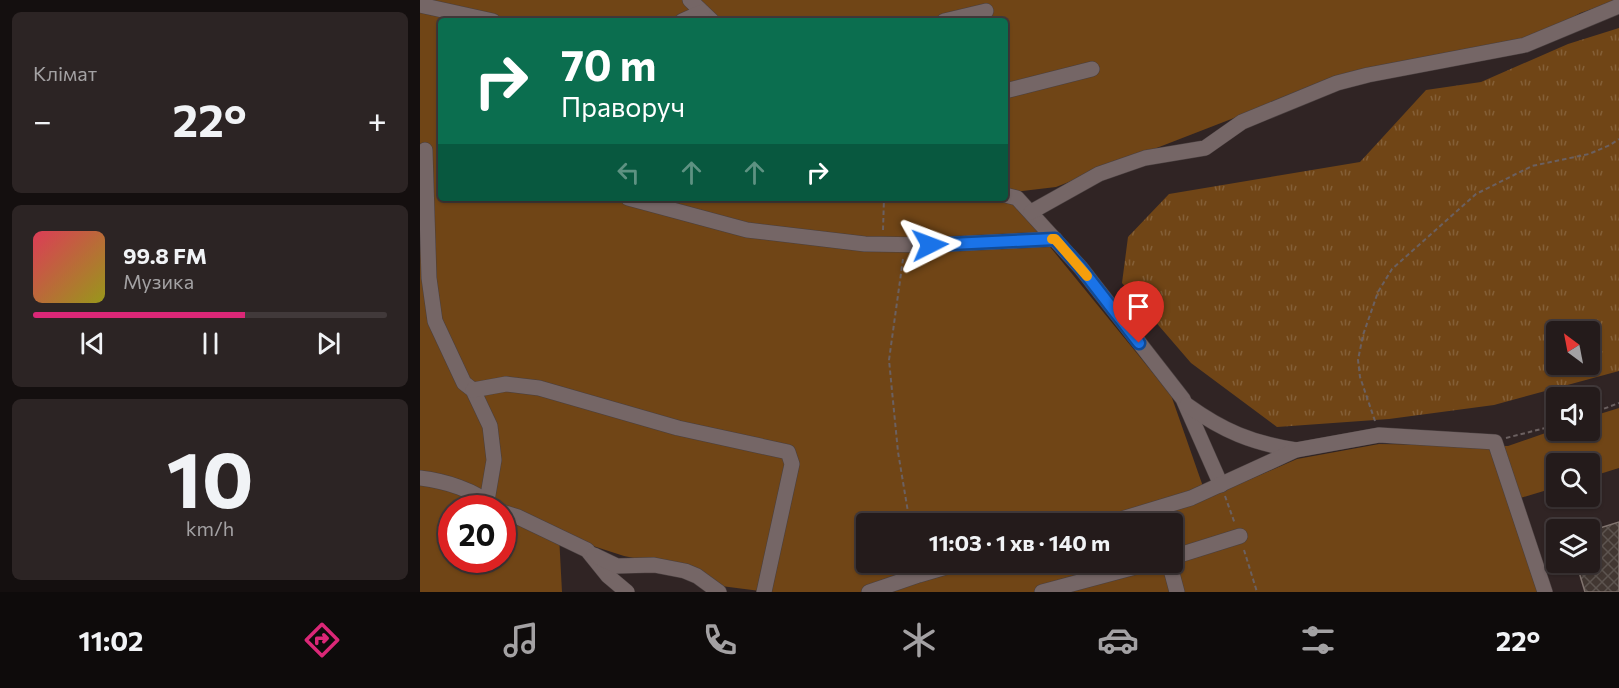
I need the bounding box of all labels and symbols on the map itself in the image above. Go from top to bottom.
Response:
position arrow [898,213,962,277]
pin [1113,281,1164,343]
north arrow [1546,321,1600,375]
speed limit sign: 20 [438,495,516,573]

